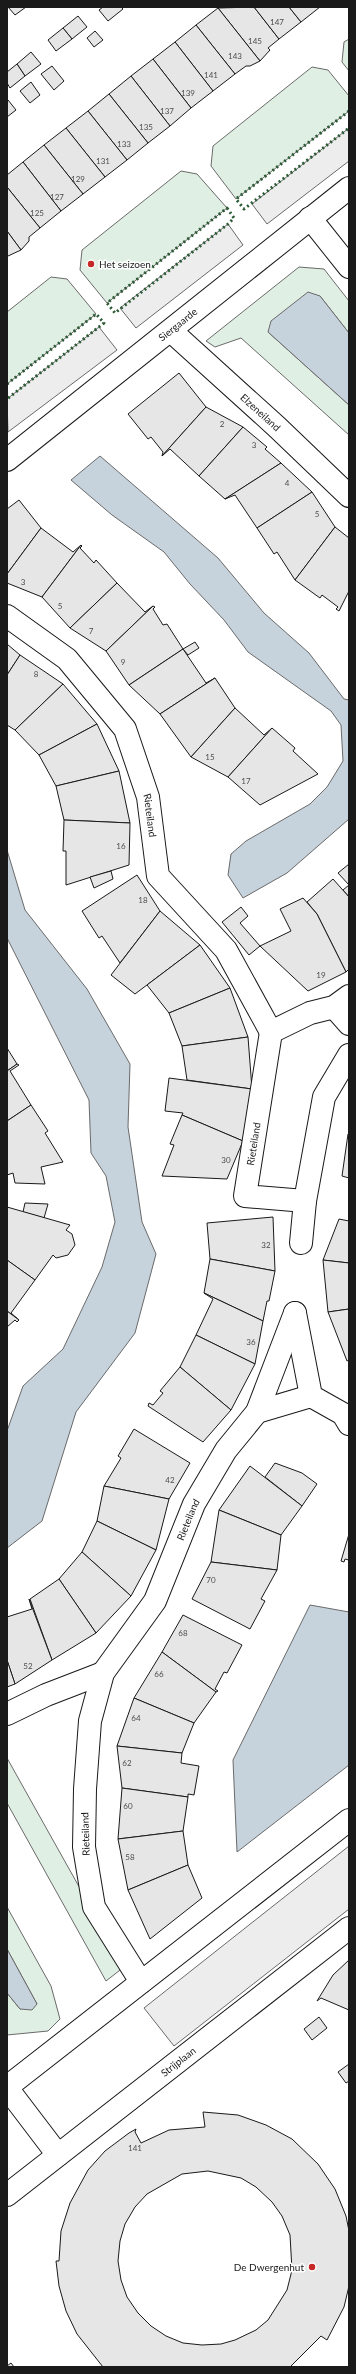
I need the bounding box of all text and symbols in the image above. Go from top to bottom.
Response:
house number: 147 [270,17,284,27]
house number: 145 [248,36,262,46]
house number: 143 [228,51,242,61]
house number: 141 [204,70,218,80]
house number: 139 [181,88,195,98]
house number: 137 [160,106,174,116]
house number: 135 [139,122,153,132]
house number: 133 [117,139,131,149]
house number: 131 [96,156,110,166]
house number: 129 [71,174,85,184]
house number: 127 [50,192,64,202]
house number: 125 [30,208,44,218]
place label: Het seizoen [99,258,151,270]
marker: Het seizoen [86,259,96,269]
street label: Siergaarde [156,305,199,343]
street label: Elzeneiland [238,391,283,433]
house number: 2 [220,419,225,429]
house number: 3 [252,440,257,450]
house number: 4 [285,478,290,488]
house number: 5 [315,509,320,519]
house number: 3 [21,577,26,587]
house number: 5 [58,601,63,611]
house number: 7 [89,626,94,636]
house number: 9 [121,657,126,667]
house number: 8 [34,669,39,679]
house number: 15 [205,752,215,762]
house number: 17 [241,776,251,786]
street label: Rieteiland [141,792,159,838]
house number: 16 [116,841,126,851]
house number: 18 [138,895,148,905]
house number: 19 [316,970,326,980]
street label: Rieteiland [244,1121,263,1166]
house number: 30 [221,1155,231,1165]
house number: 32 [261,1240,271,1250]
house number: 36 [246,1337,256,1347]
house number: 42 [165,1475,175,1485]
street label: Rieteiland [174,1496,202,1542]
house number: 70 [206,1575,216,1585]
house number: 68 [178,1628,188,1638]
house number: 52 [23,1661,33,1671]
house number: 66 [154,1669,164,1679]
house number: 64 [131,1713,141,1723]
house number: 62 [122,1758,132,1768]
house number: 60 [123,1801,133,1811]
street label: Rieteiland [78,1812,92,1856]
house number: 58 [125,1852,135,1862]
street label: Strijplaan [158,2044,198,2079]
house number: 141 [128,2143,142,2153]
place label: De Dwergenhut [234,2261,304,2273]
marker: De Dwergenhut [307,2262,317,2272]

